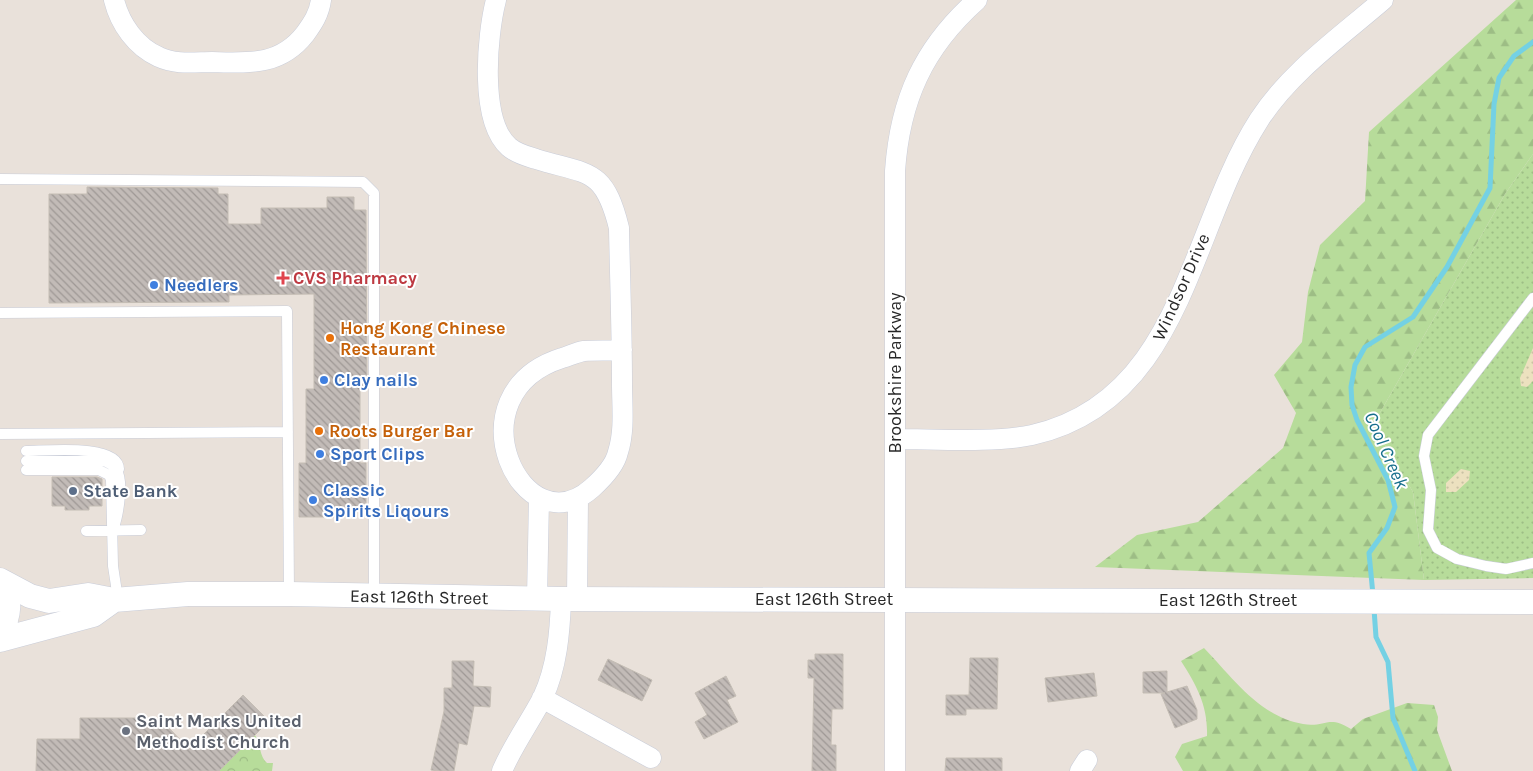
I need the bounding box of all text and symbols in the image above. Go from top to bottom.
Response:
street label: Windsor Drive [1148,230,1214,344]
place label: CVS Pharmacy [293,267,417,289]
marker: CVS Pharmacy [277,272,289,284]
place label: Needlers [164,274,239,296]
marker: Needlers [148,279,160,291]
street label: Brookshire Parkway [884,292,906,454]
place label: Hong Kong Chinese Restaurant [340,317,506,360]
marker: Hong Kong Chinese Restaurant [324,332,336,344]
place label: Clay nails [334,369,418,391]
marker: Clay nails [318,374,330,386]
water label: Cool Creek [1359,408,1413,493]
place label: Roots Burger Bar [329,420,473,442]
marker: Roots Burger Bar [313,425,325,437]
place label: Sport Clips [330,443,425,465]
marker: Sport Clips [314,448,326,460]
place label: Classic Spirits Liqours [323,479,449,522]
place label: State Bank [83,480,178,502]
marker: State Bank [67,485,79,497]
marker: Classic Spirits Liqours [307,494,319,506]
street label: East 126th Street [350,585,489,609]
street label: East 126th Street [755,588,893,610]
street label: East 126th Street [1159,589,1297,611]
place label: Saint Marks United Methodist Church [136,710,302,753]
marker: Saint Marks United Methodist Church [120,725,132,737]

